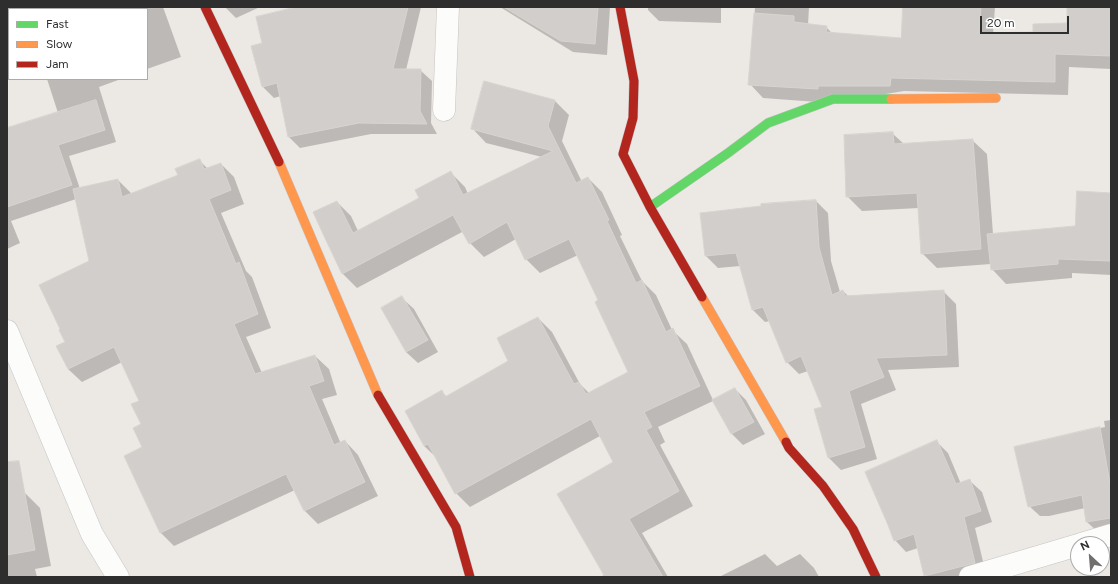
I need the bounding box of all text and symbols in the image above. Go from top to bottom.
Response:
legend [8,8,148,80]
scale bar [982,8,1071,34]
text: 20 m [987,16,1015,30]
text: Fast [46,17,69,31]
text: Slow [46,37,72,51]
text: Jam [46,57,69,71]
north arrow [1070,536,1110,576]
text: N [1078,538,1092,553]

